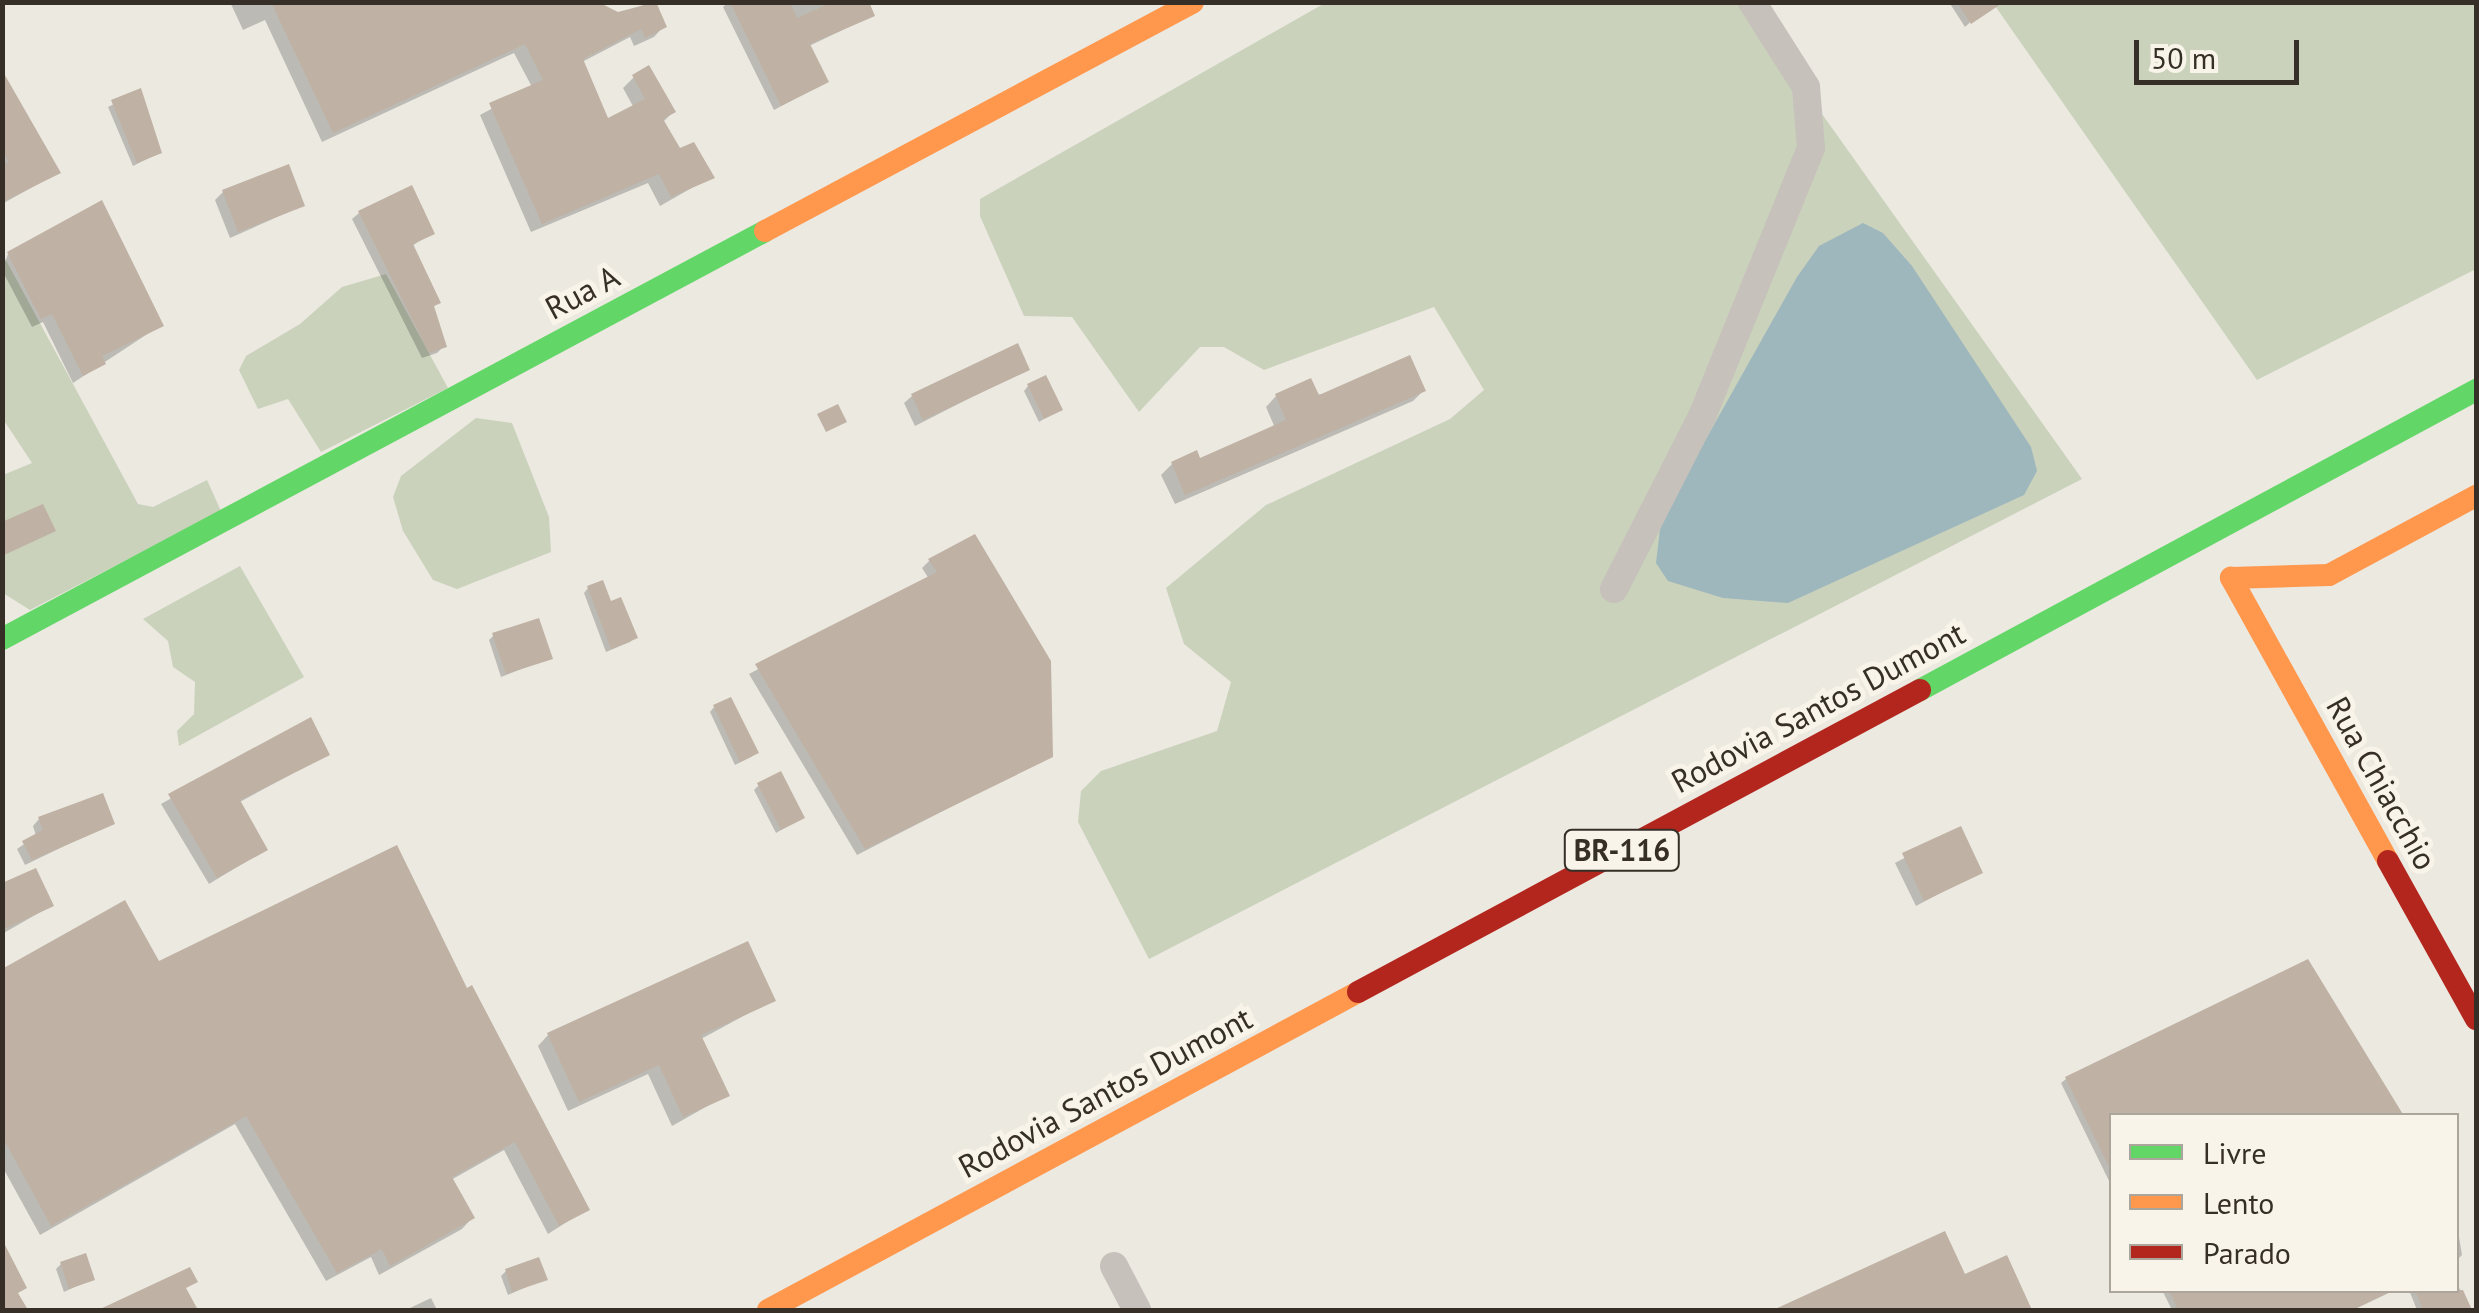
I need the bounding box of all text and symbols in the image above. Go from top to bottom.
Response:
scale bar [2139,20,2304,82]
text: 50 m [2151,38,2216,77]
street label: Rua A [538,256,626,328]
street label: Rodovia Santos Dumont [1665,613,1971,801]
street label: Rua Chiacchio [2319,690,2445,876]
road number: BR-116 [1562,825,1682,875]
street label: Rodovia Santos Dumont [952,998,1258,1186]
legend [2109,1113,2459,1293]
text: Livre [2203,1133,2266,1172]
text: Lento [2203,1183,2274,1222]
text: Parado [2203,1233,2291,1272]

